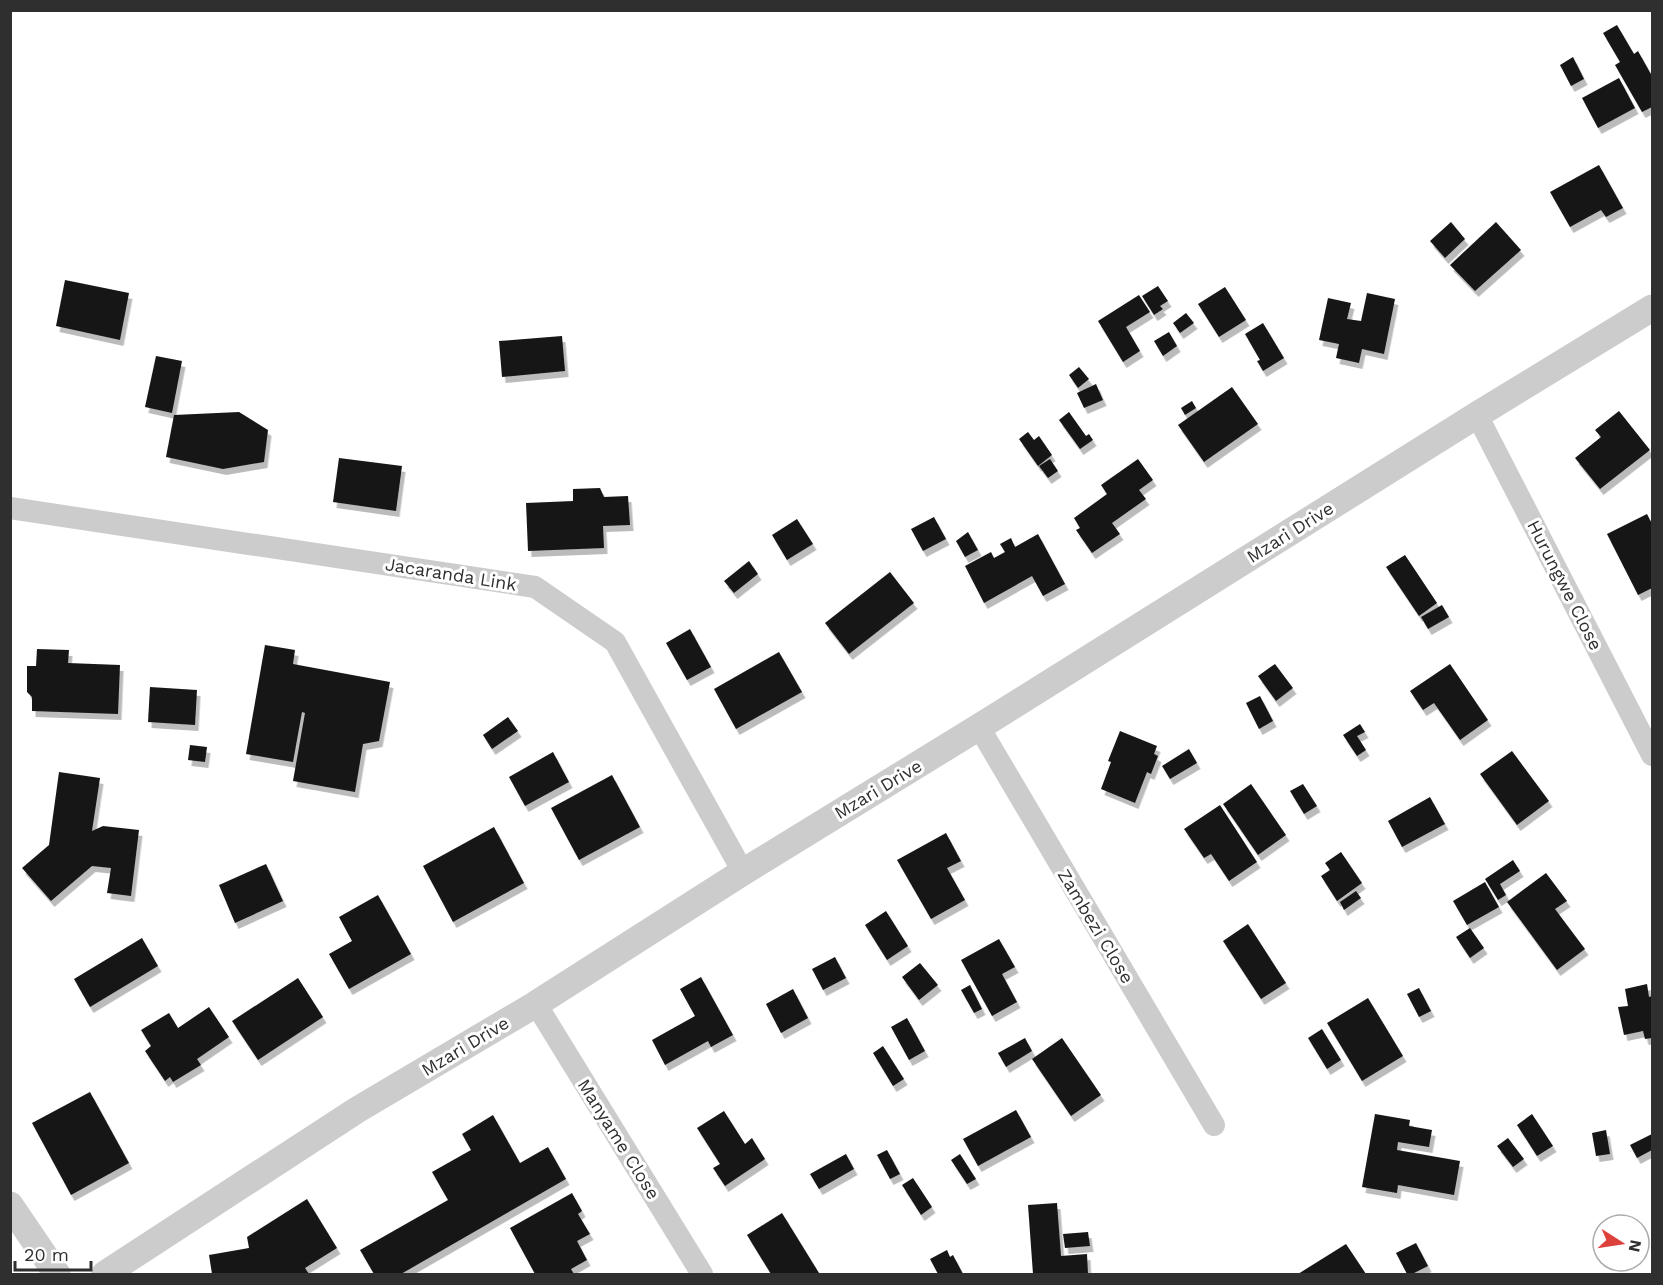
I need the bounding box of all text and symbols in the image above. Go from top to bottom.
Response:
street label: Mzari Drive [1243,497,1337,567]
street label: Hurungwe Close [1523,517,1607,653]
street label: Jacaranda Link [384,553,518,595]
street label: Mzari Drive [831,755,925,823]
street label: Zambezi Close [1054,865,1138,987]
street label: Mzari Drive [418,1012,512,1080]
street label: Manyame Close [574,1075,664,1203]
north arrow [1591,1213,1651,1273]
scale bar [15,1234,92,1272]
text: N [1625,1238,1646,1254]
text: 20 m [24,1244,69,1265]

